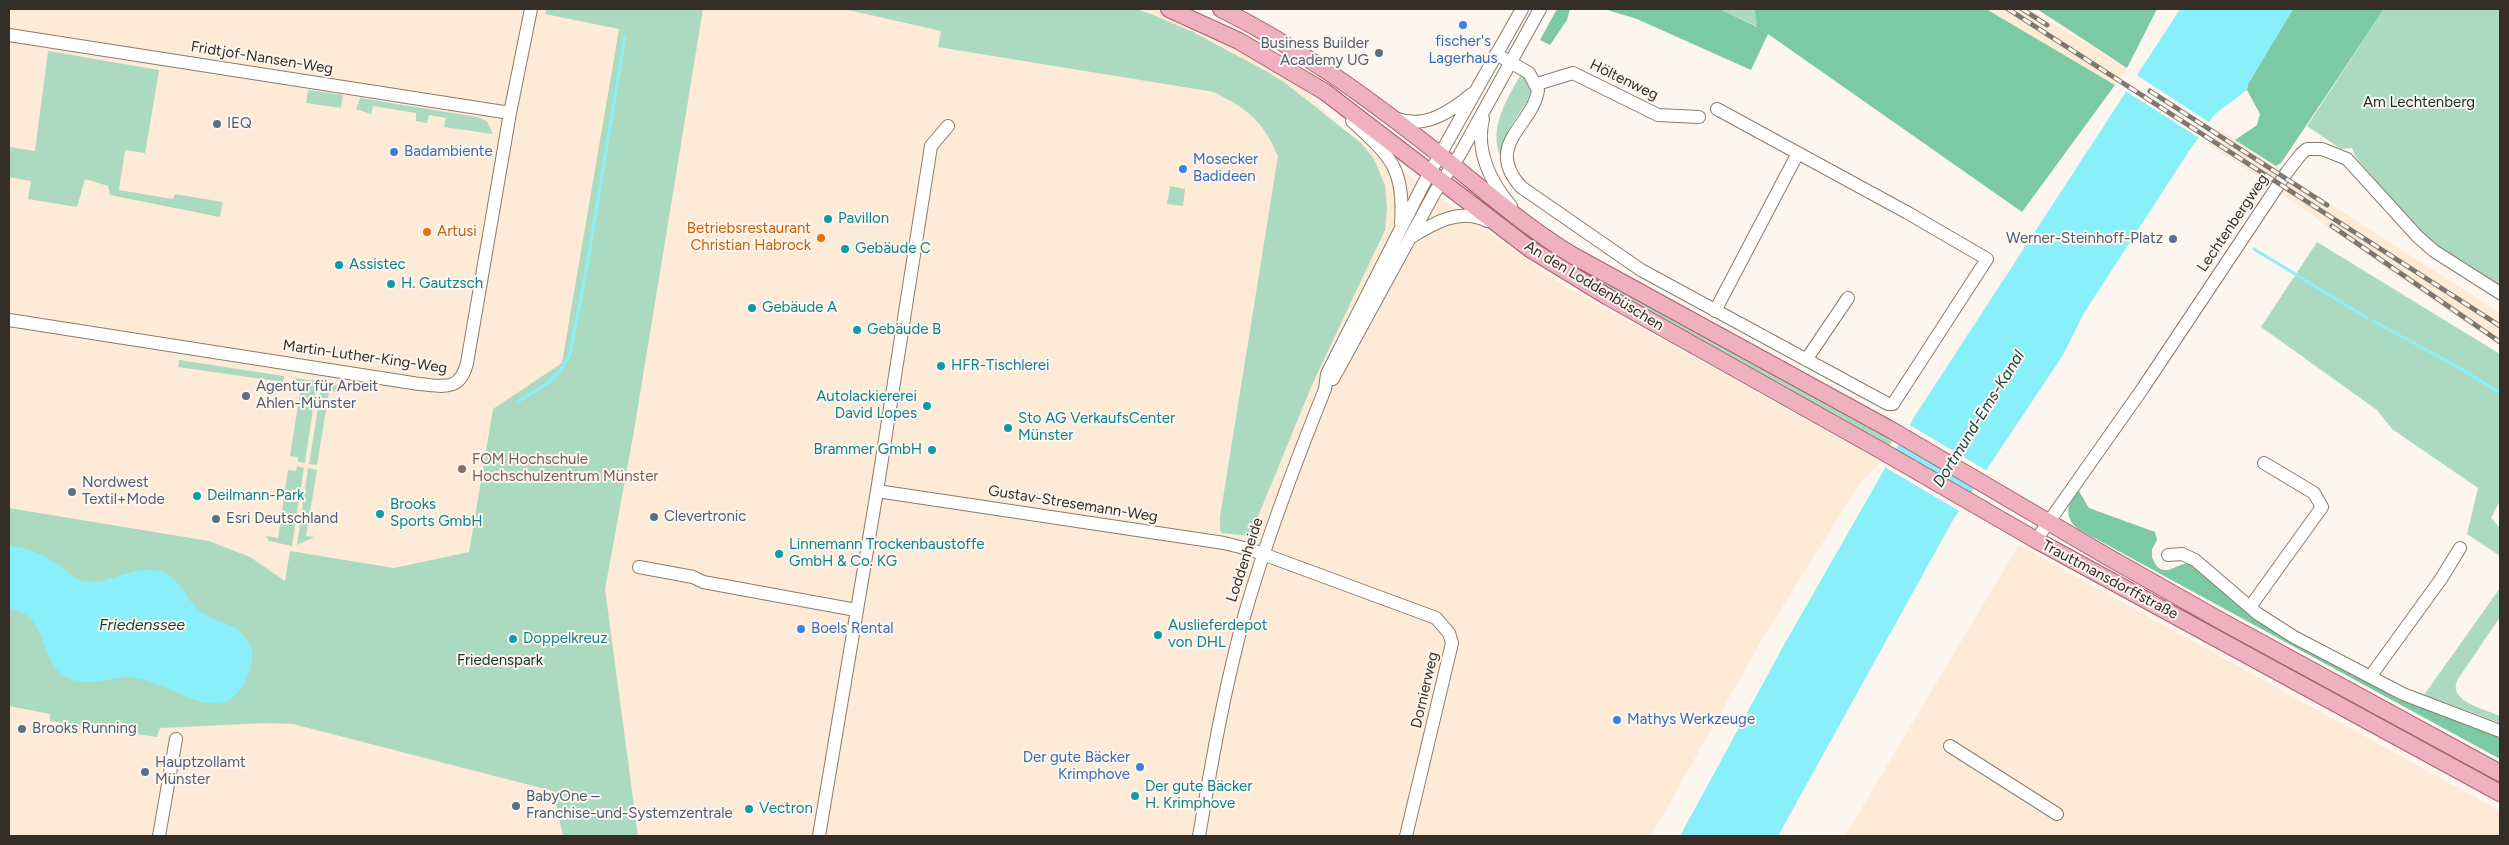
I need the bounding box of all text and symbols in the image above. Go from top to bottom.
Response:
marker: fischer's Lagerhaus [1457,19,1469,31]
place label: fischer's Lagerhaus [1429,33,1497,68]
place label: Business Builder Academy UG [1260,35,1369,70]
street label: Fridtjof-Nansen-Weg [190,38,334,78]
marker: Business Builder Academy UG [1373,47,1385,59]
street label: Höltenweg [1587,56,1661,104]
park label: Am Lechtenberg [2363,94,2475,112]
place label: IEQ [227,115,252,133]
marker: IEQ [211,118,223,130]
place label: Badambiente [404,143,493,161]
marker: Badambiente [388,146,400,158]
place label: Mosecker Badideen [1193,151,1258,186]
marker: Mosecker Badideen [1177,163,1189,175]
street label: Lechtenbergweg [2194,171,2272,275]
place label: Pavillon [838,210,889,228]
marker: Pavillon [822,213,834,225]
place label: Betriebsrestaurant Christian Habrock [687,220,811,255]
place label: Artusi [437,223,477,241]
marker: Artusi [421,226,433,238]
place label: Werner-Steinhoff-Platz [2006,230,2163,248]
marker: Betriebsrestaurant Christian Habrock [815,232,827,244]
marker: Werner-Steinhoff-Platz [2167,233,2179,245]
street label: An den Loddenbüschen [1521,237,1667,335]
place label: Gebäude C [855,240,931,258]
marker: Gebäude C [839,243,851,255]
place label: Assistec [349,256,406,274]
marker: Assistec [333,259,345,271]
place label: H. Gautzsch [401,275,483,293]
marker: H. Gautzsch [385,278,397,290]
place label: Gebäude A [762,299,837,317]
marker: Gebäude A [746,302,758,314]
place label: Gebäude B [867,321,941,339]
marker: Gebäude B [851,324,863,336]
street label: Martin-Luther-King-Weg [282,337,448,377]
water label: Dortmund-Ems-Kanal [1929,347,2029,491]
place label: HFR-Tischlerei [951,357,1050,375]
marker: HFR-Tischlerei [935,360,947,372]
place label: Agentur für Arbeit Ahlen-Münster [256,378,378,413]
place label: Autolackiererei David Lopes [816,388,917,423]
marker: Agentur für Arbeit Ahlen-Münster [240,390,252,402]
marker: Autolackiererei David Lopes [921,400,933,412]
place label: Sto AG VerkaufsCenter Münster [1018,410,1175,445]
marker: Sto AG VerkaufsCenter Münster [1002,422,1014,434]
place label: Brammer GmbH [813,441,922,459]
marker: Brammer GmbH [926,444,938,456]
place label: FOM Hochschule Hochschulzentrum Münster [472,451,658,486]
marker: FOM Hochschule Hochschulzentrum Münster [456,463,468,475]
place label: Nordwest Textil+Mode [82,474,165,509]
street label: Gustav-Stresemann-Weg [987,482,1159,526]
marker: Nordwest Textil+Mode [66,486,78,498]
place label: Deilmann-Park [207,487,304,505]
marker: Deilmann-Park [191,490,203,502]
place label: Brooks Sports GmbH [390,496,482,531]
marker: Brooks Sports GmbH [374,508,386,520]
place label: Clevertronic [664,508,746,526]
place label: Esri Deutschland [226,510,338,528]
marker: Clevertronic [648,511,660,523]
marker: Esri Deutschland [210,513,222,525]
street label: Loddenheide [1223,516,1267,604]
place label: Linnemann Trockenbaustoffe GmbH & Co. KG [789,536,985,571]
street label: Trauttmansdorffstraße [2039,537,2181,623]
marker: Linnemann Trockenbaustoffe GmbH & Co. KG [773,548,785,560]
water label: Friedenssee [99,615,185,635]
place label: Auslieferdepot von DHL [1168,617,1267,652]
place label: Boels Rental [811,620,894,638]
marker: Boels Rental [795,623,807,635]
marker: Auslieferdepot von DHL [1152,629,1164,641]
place label: Doppelkreuz [523,630,608,648]
marker: Doppelkreuz [507,633,519,645]
street label: Dornierweg [1407,650,1443,730]
park label: Friedenspark [457,652,543,670]
place label: Mathys Werkzeuge [1627,711,1755,729]
marker: Mathys Werkzeuge [1611,714,1623,726]
place label: Brooks Running [32,720,137,738]
marker: Brooks Running [16,723,28,735]
place label: Der gute Bäcker Krimphove [1023,749,1130,784]
place label: Hauptzollamt Münster [155,754,246,789]
marker: Der gute Bäcker Krimphove [1134,761,1146,773]
marker: Hauptzollamt Münster [139,766,151,778]
place label: Der gute Bäcker H. Krimphove [1145,778,1252,813]
place label: BabyOne – Franchise-und-Systemzentrale [526,788,733,823]
marker: Der gute Bäcker H. Krimphove [1129,790,1141,802]
marker: BabyOne – Franchise-und-Systemzentrale [510,800,522,812]
place label: Vectron [759,800,813,818]
marker: Vectron [743,803,755,815]

